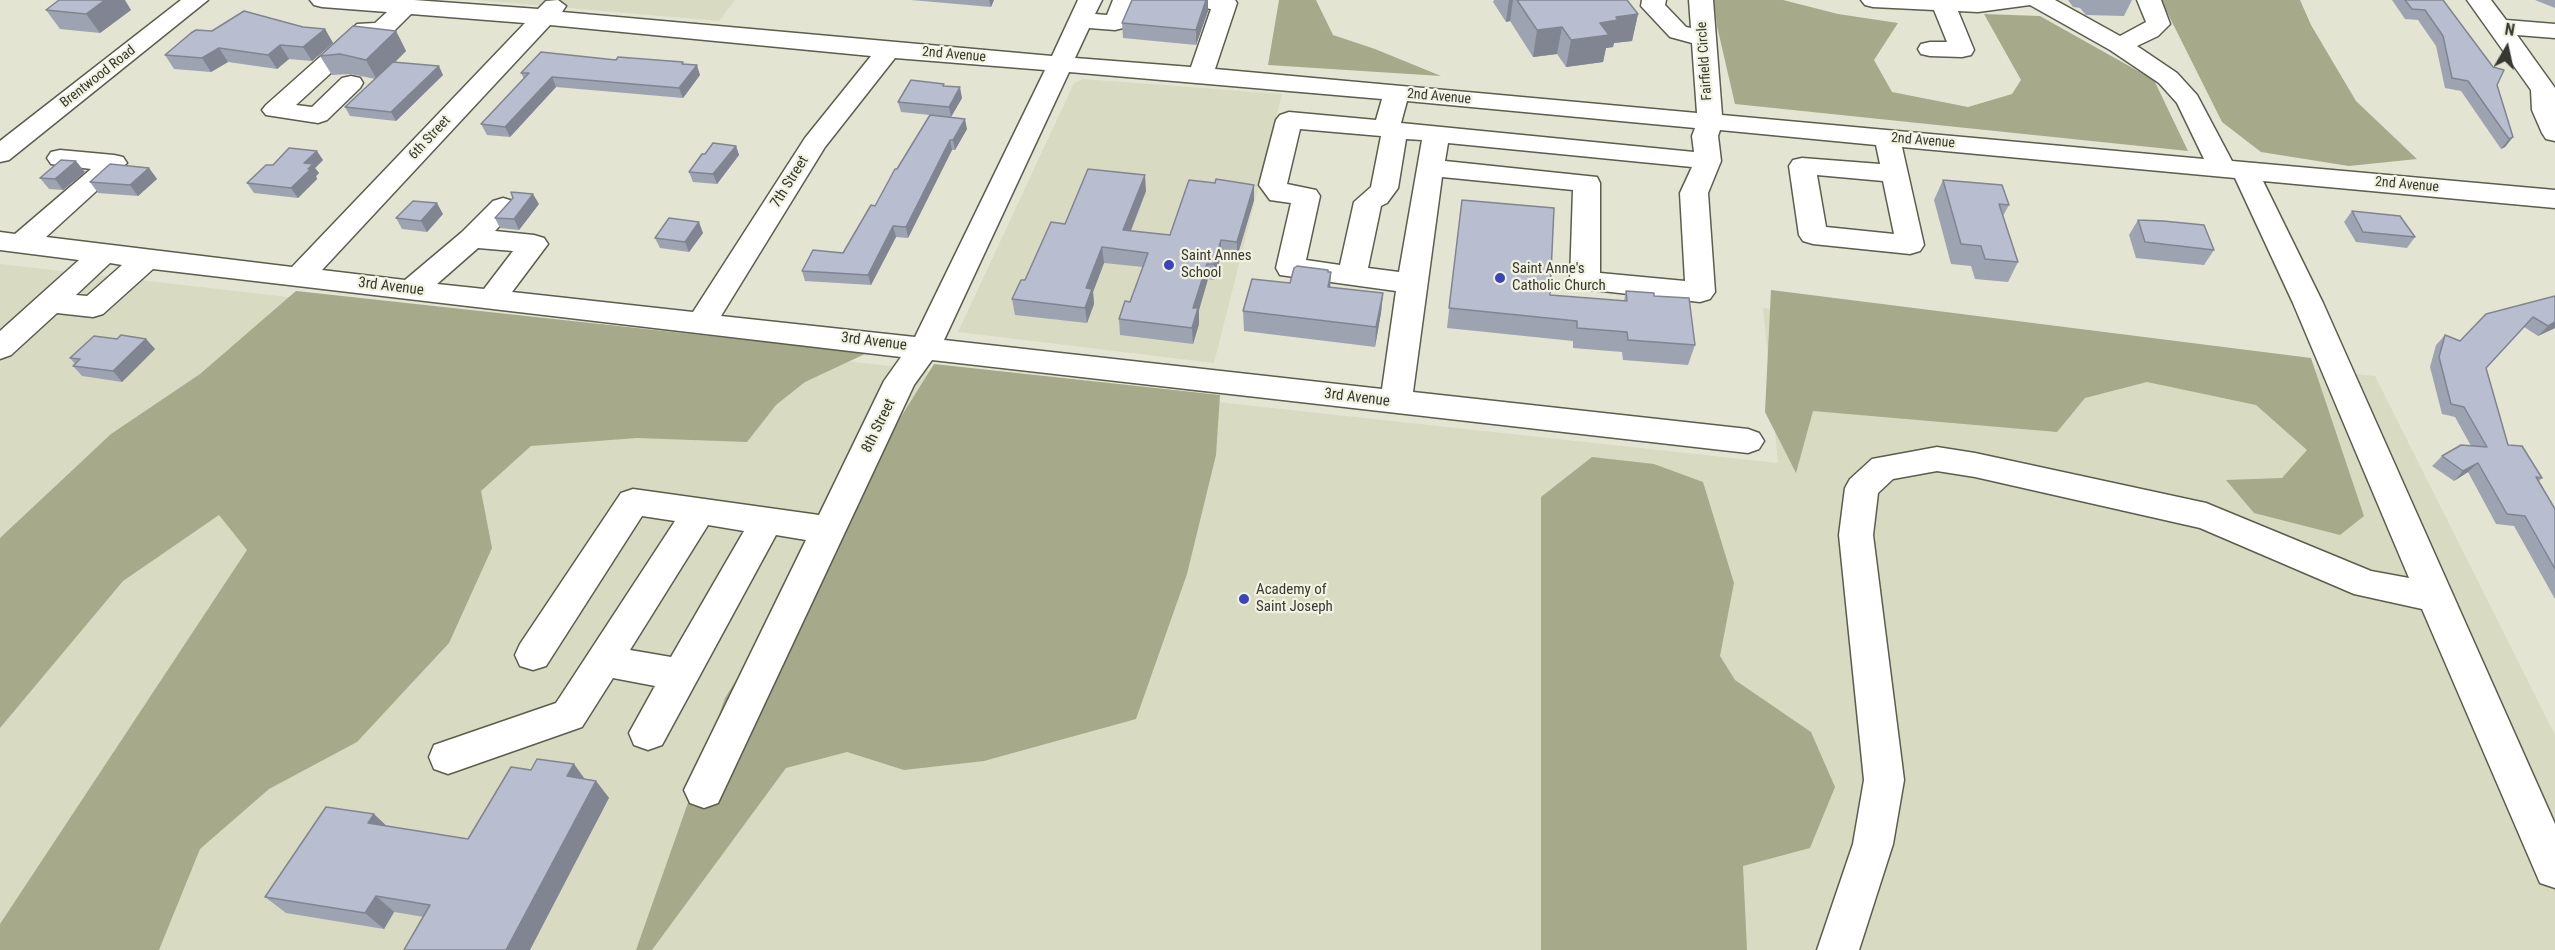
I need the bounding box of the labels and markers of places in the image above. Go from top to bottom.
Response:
place label: Saint Annes School [1181,247,1252,282]
marker: Saint Annes School [1162,258,1176,272]
place label: Saint Anne's Catholic Church [1512,260,1606,295]
marker: Saint Anne's Catholic Church [1493,271,1507,285]
place label: Academy of Saint Joseph [1256,581,1333,616]
marker: Academy of Saint Joseph [1237,592,1251,606]

